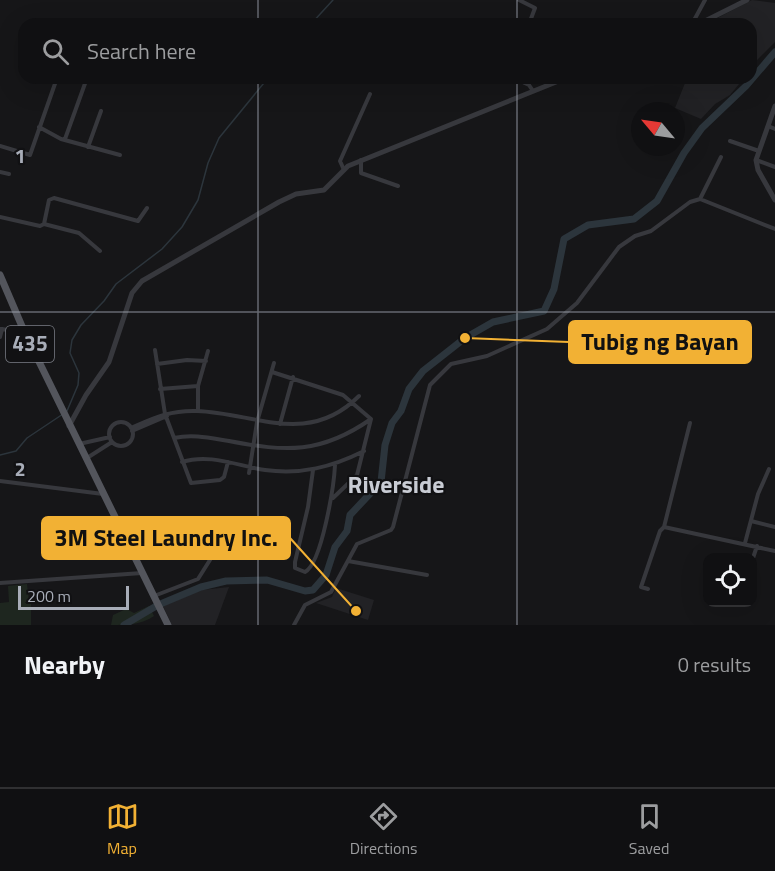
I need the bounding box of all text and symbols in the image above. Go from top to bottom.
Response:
search box [18,18,757,84]
text: Search here [87,34,196,68]
icon: search [39,35,72,68]
north arrow [631,102,685,156]
text: 1 [14,140,26,171]
callout: Tubig ng Bayan [569,321,751,363]
text: Tubig ng Bayan [581,323,739,359]
road number: 435 [6,326,54,362]
text: 2 [14,453,26,484]
district label: Riverside [348,466,444,502]
callout: 3M Steel Laundry Inc. [42,517,290,559]
text: 3M Steel Laundry Inc. [54,519,278,555]
map controls [703,553,757,607]
button: locate [703,553,757,607]
scale bar [18,583,129,610]
text: 200 m [27,584,71,608]
text: Nearby [24,645,105,684]
text: 0 results [678,649,751,680]
tab: Map [106,800,139,860]
tab: Directions [350,800,418,860]
tab: Saved [629,800,669,860]

